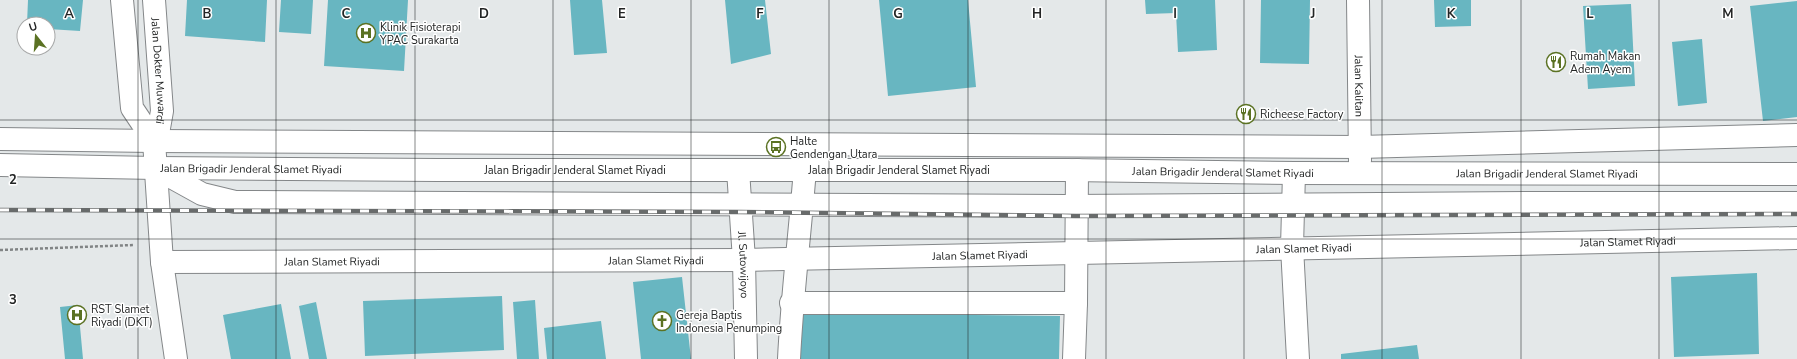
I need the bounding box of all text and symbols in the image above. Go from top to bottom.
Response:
text: A [64,5,74,23]
text: B [203,5,212,23]
text: C [342,5,351,23]
text: D [479,5,489,23]
text: E [618,5,626,23]
text: F [756,5,764,23]
text: G [893,5,903,23]
text: H [1032,5,1042,23]
text: I [1173,5,1177,23]
text: J [1310,5,1315,23]
text: K [1447,5,1456,23]
text: L [1586,5,1594,23]
text: M [1722,5,1734,23]
north arrow [16,16,56,56]
street label: Jalan Dokter Muwardi [148,16,170,125]
text: U [27,19,39,35]
place label: Klinik Fisioterapi YPAC Surakarta [379,20,461,48]
hospital icon: Klinik Fisioterapi YPAC Surakarta [355,22,377,44]
place label: Rumah Makan Adem Ayem [1570,49,1641,77]
restaurant icon: Rumah Makan Adem Ayem [1545,51,1567,73]
street label: Jalan Kalitan [1351,54,1367,117]
restaurant icon: Richeese Factory [1235,103,1257,125]
place label: Richeese Factory [1260,107,1344,122]
place label: Halte Gendengan Utara [790,134,878,162]
bus stop icon: Halte Gendengan Utara [765,136,787,158]
street label: Jalan Brigadir Jenderal Slamet Riyadi [159,161,342,177]
street label: Jalan Brigadir Jenderal Slamet Riyadi [483,163,666,178]
street label: Jalan Brigadir Jenderal Slamet Riyadi [807,163,990,178]
street label: Jalan Brigadir Jenderal Slamet Riyadi [1131,163,1314,181]
street label: Jalan Brigadir Jenderal Slamet Riyadi [1455,166,1638,181]
text: 2 [9,171,17,189]
street label: Jl. Sutowijoyo [735,230,752,299]
street label: Jalan Slamet Riyadi [1579,233,1676,250]
street label: Jalan Slamet Riyadi [1255,240,1352,257]
street label: Jalan Slamet Riyadi [931,247,1028,264]
street label: Jalan Slamet Riyadi [607,253,704,268]
street label: Jalan Slamet Riyadi [283,254,380,269]
text: 3 [9,291,17,309]
place label: RST Slamet Riyadi (DKT) [91,302,153,330]
hospital icon: RST Slamet Riyadi (DKT) [66,304,88,326]
place label: Gereja Baptis Indonesia Penumping [676,308,782,336]
church icon: Gereja Baptis Indonesia Penumping [651,310,673,332]

